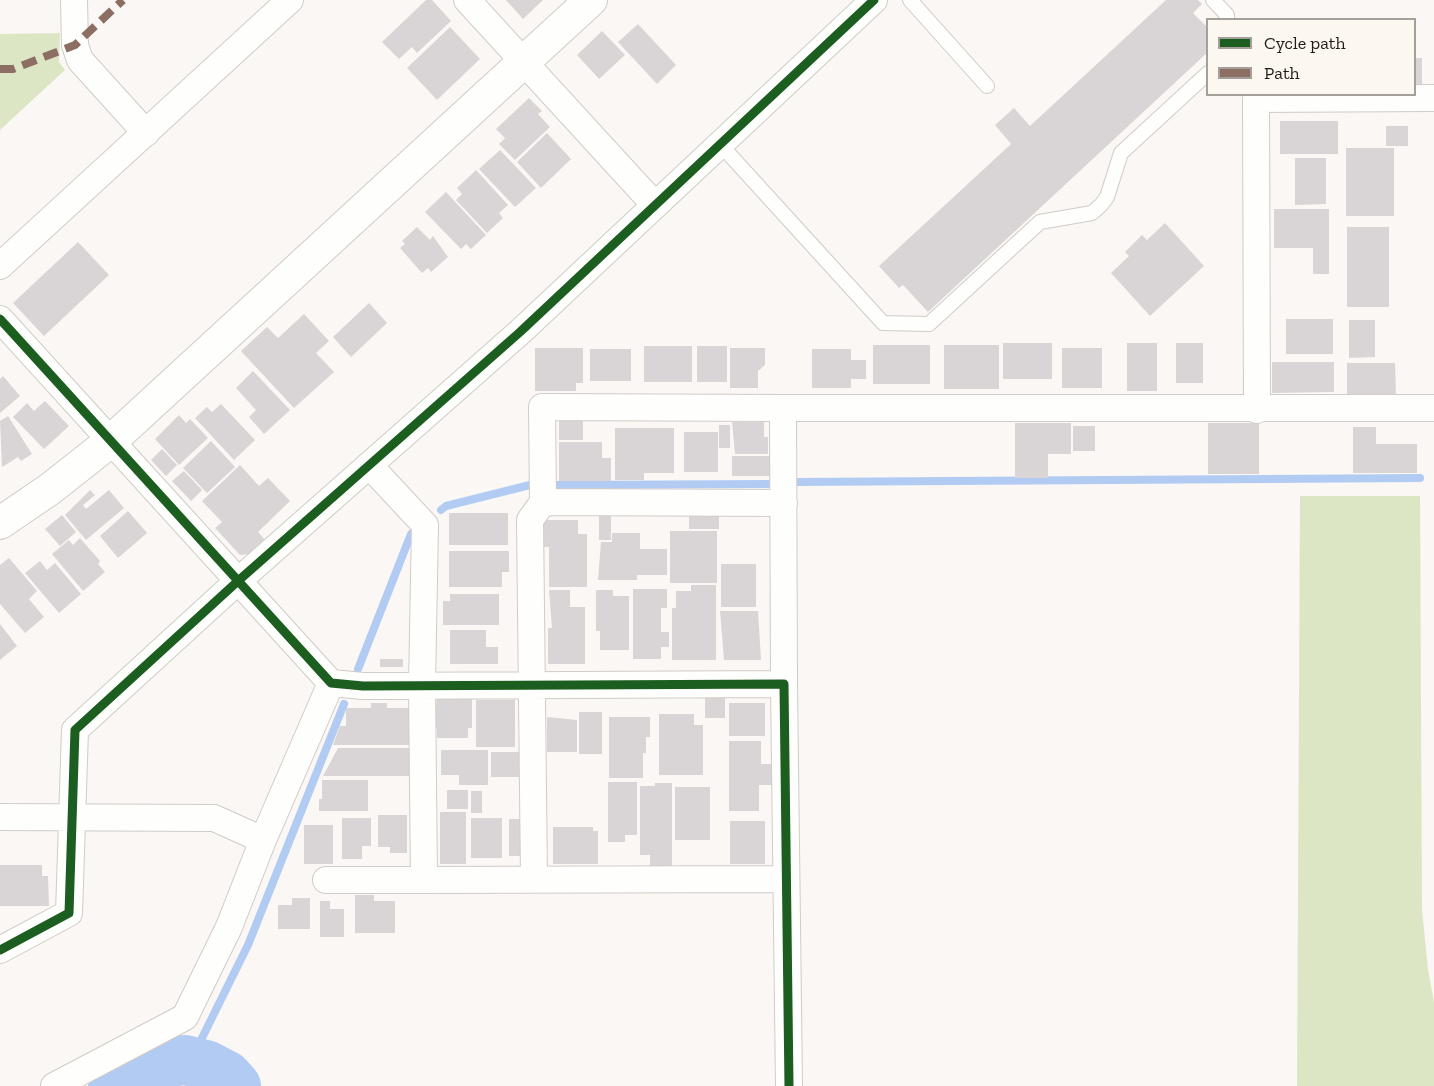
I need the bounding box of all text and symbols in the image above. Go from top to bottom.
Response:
legend [1206,18,1416,96]
text: Cycle path [1264,32,1346,54]
text: Path [1264,62,1300,84]

